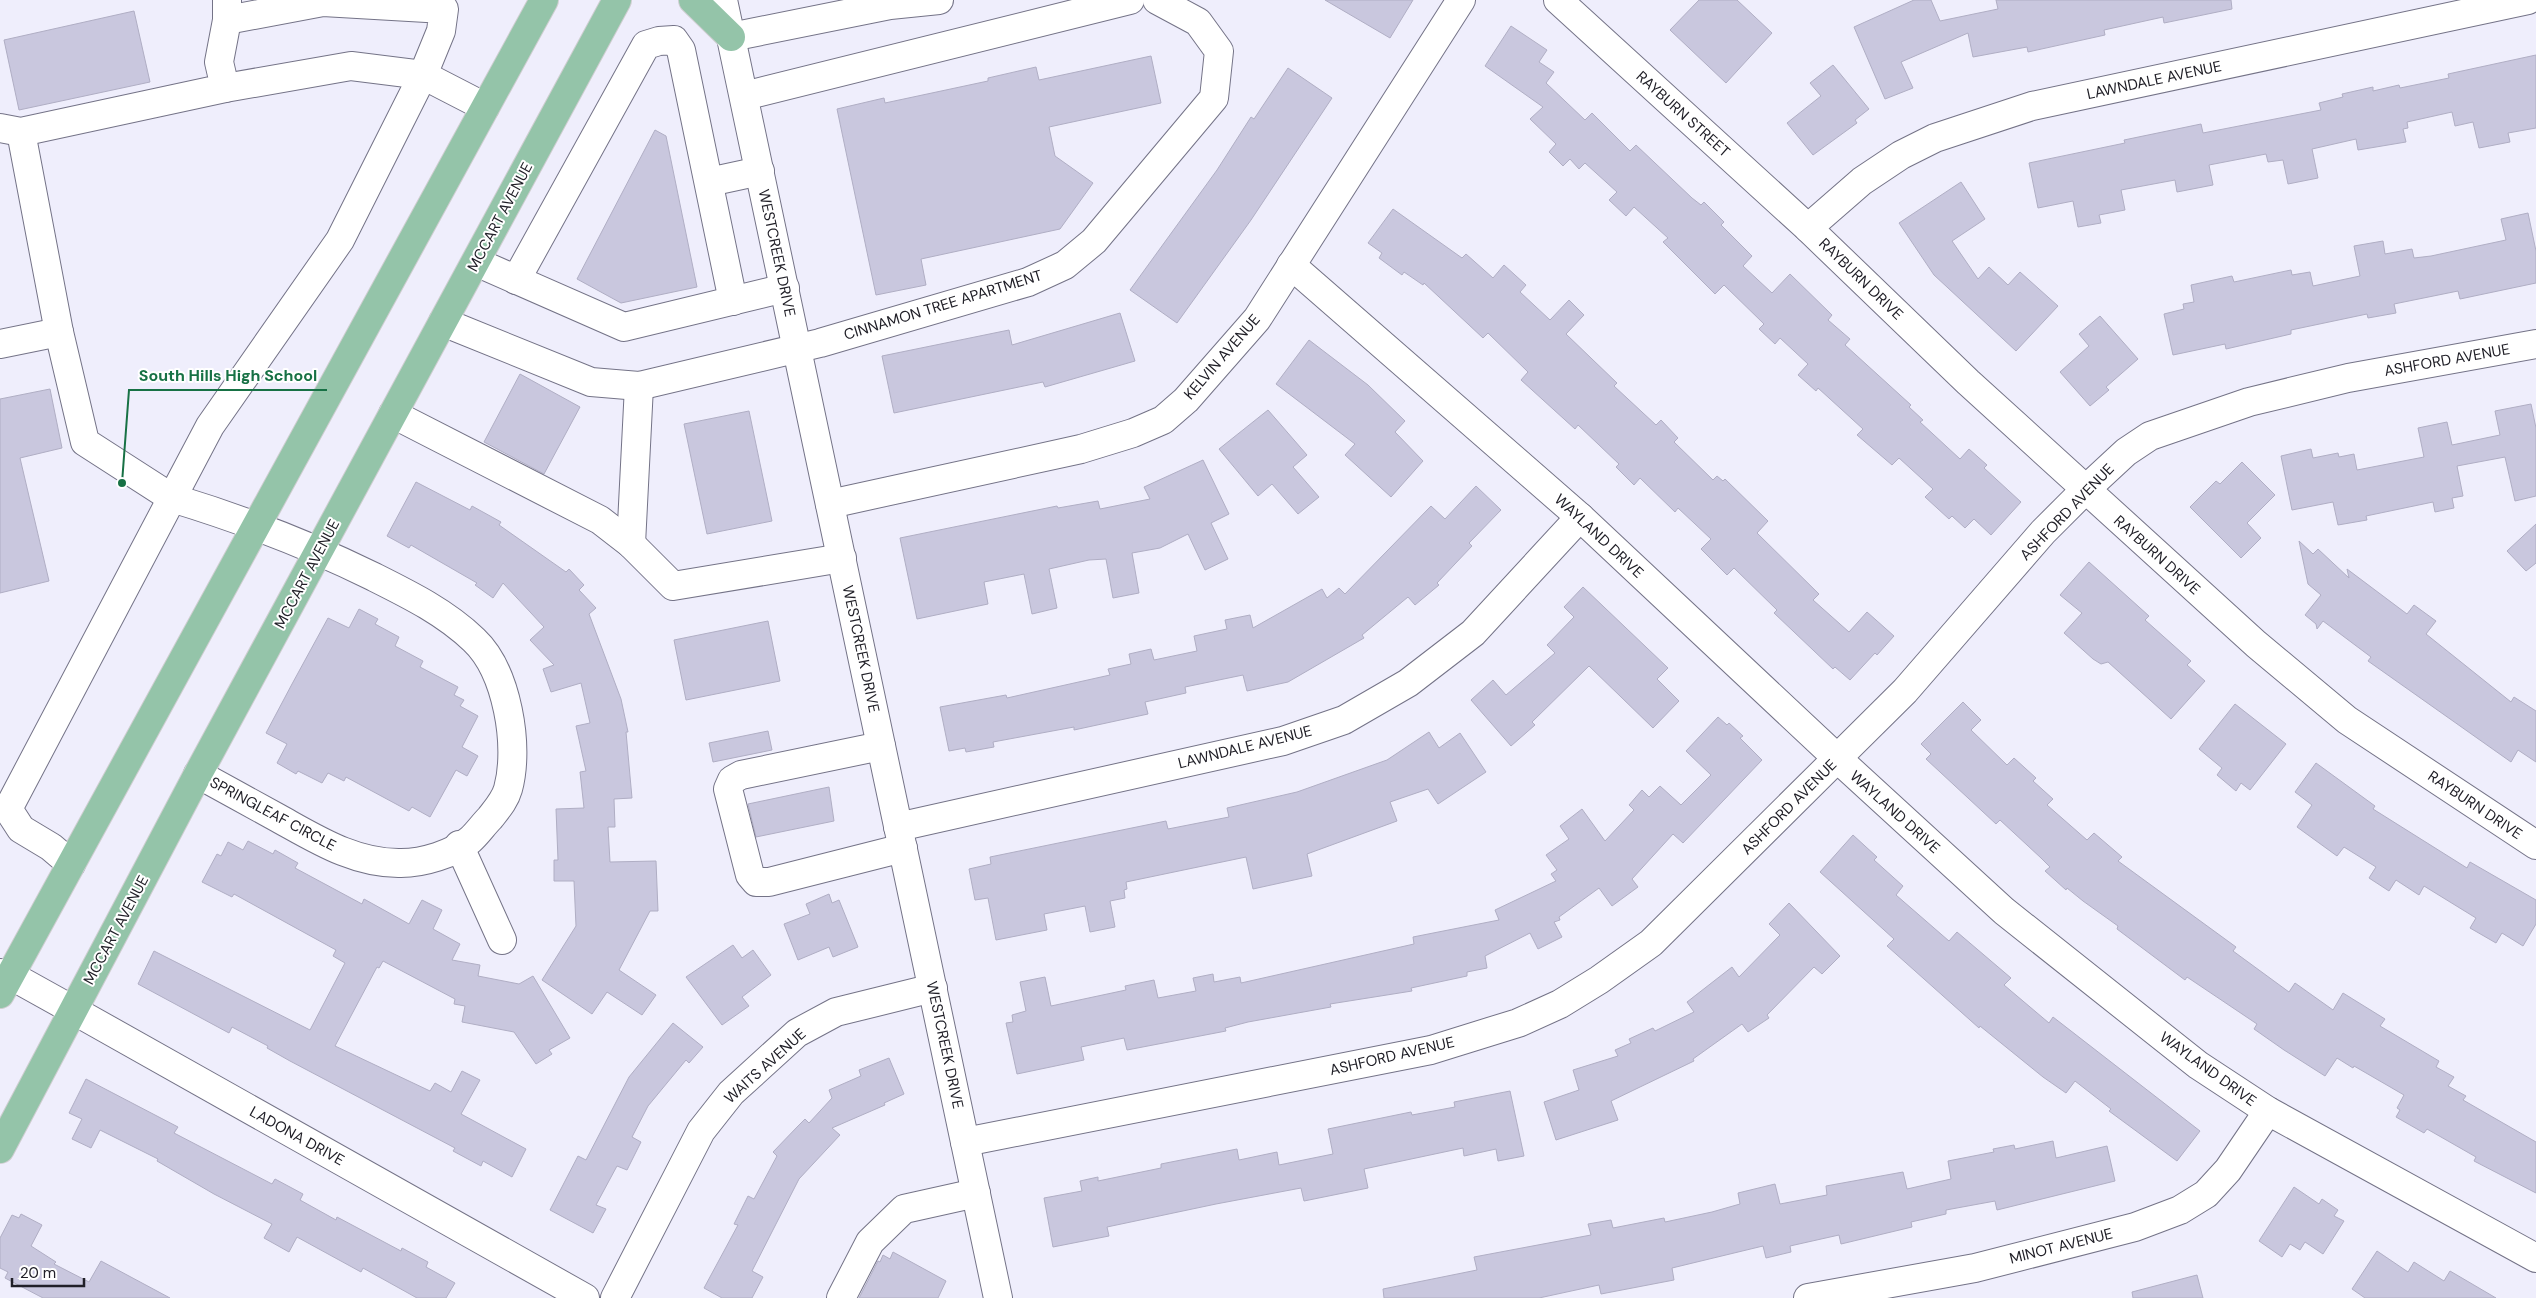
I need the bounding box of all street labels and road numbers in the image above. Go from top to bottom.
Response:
street label: LAWNDALE AVENUE [2085,56,2223,104]
street label: RAYBURN STREET [1632,67,1734,161]
street label: MCCART AVENUE [463,159,537,275]
street label: WESTCREEK DRIVE [754,187,800,319]
street label: RAYBURN DRIVE [1815,234,1907,324]
street label: CINNAMON TREE APARTMENT [841,265,1045,345]
street label: KELVIN AVENUE [1179,310,1265,404]
street label: ASHFORD AVENUE [2383,339,2511,381]
street label: ASHFORD AVENUE [2016,459,2118,565]
street label: WAYLAND DRIVE [1550,490,1648,582]
street label: RAYBURN DRIVE [2109,511,2205,599]
street label: MCCART AVENUE [270,516,344,632]
street label: WESTCREEK DRIVE [838,583,884,715]
street label: LAWNDALE AVENUE [1176,721,1314,773]
street label: ASHFORD AVENUE [1737,755,1841,859]
street label: WAYLAND DRIVE [1846,766,1944,858]
street label: RAYBURN DRIVE [2424,766,2526,844]
street label: SPRINGLEAF CIRCLE [206,772,340,856]
street label: MCCART AVENUE [79,872,153,988]
street label: WESTCREEK DRIVE [922,979,968,1111]
street label: WAITS AVENUE [720,1024,810,1108]
street label: WAYLAND DRIVE [2156,1027,2260,1111]
street label: ASHFORD AVENUE [1328,1032,1456,1080]
street label: LADONA DRIVE [246,1102,348,1170]
street label: MINOT AVENUE [2007,1224,2115,1268]

